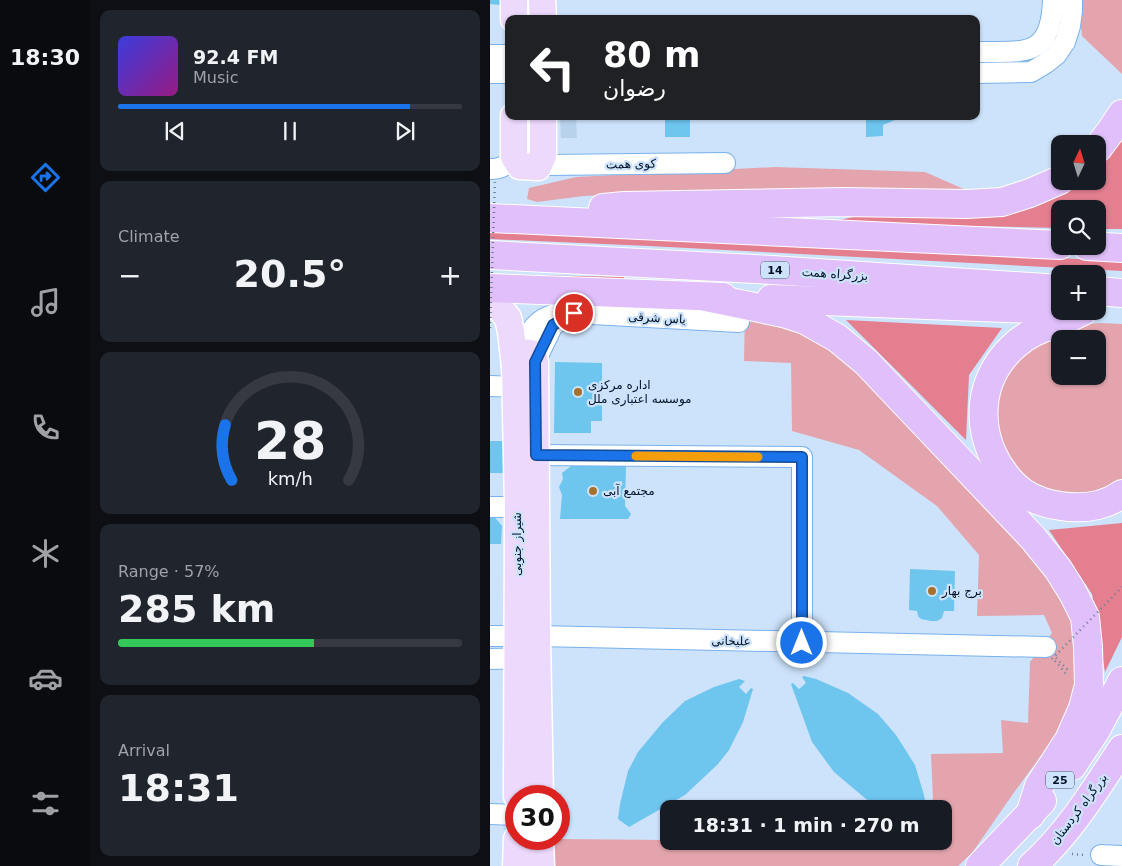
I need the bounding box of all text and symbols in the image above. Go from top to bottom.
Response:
icon: left [520,35,585,100]
text: 80 m [603,35,700,75]
text: 18:30 [10,45,80,70]
text: 92.4 FM [193,46,278,68]
text: Music [193,68,239,87]
text: رضوان [603,76,666,101]
icon: previous [161,117,189,145]
icon: pause [276,117,304,145]
icon: next [391,117,419,145]
north arrow [1051,135,1106,190]
map controls [1051,135,1106,385]
street label: کوی همت [606,157,657,172]
icon: directions [28,160,63,195]
button: search [1051,200,1106,255]
text: Climate [118,227,180,246]
text: 20.5° [234,252,346,296]
text: − [118,259,141,292]
text: + [439,259,462,292]
road number: 14 [761,262,789,278]
street label: بزرگراه همت [801,265,869,284]
button: + [1051,265,1106,320]
icon: music [28,285,63,320]
pin [553,292,595,334]
icon: arrive [560,299,588,327]
street label: یاس شرقی [628,309,686,328]
button: − [1051,330,1106,385]
place label: اداره مرکزی موسسه اعتباری ملل [588,378,692,407]
marker: اداره مرکزی موسسه اعتباری ملل [572,386,584,398]
icon: phone [28,410,63,445]
text: 28 [254,411,326,471]
text: km/h [267,468,313,489]
place label: مجتمع آبی [603,483,655,498]
marker: مجتمع آبی [587,485,599,497]
street label: شیراز جنوبی [510,512,525,576]
icon: climate [28,536,63,571]
text: Range · 57% [118,562,220,581]
place label: برج بهار [941,584,982,599]
marker: برج بهار [926,585,938,597]
text: 285 km [118,587,275,631]
position arrow [775,616,827,668]
street label: علیخانی [711,634,751,648]
icon: car [28,661,63,696]
text: Arrival [118,741,170,760]
text: 18:31 [118,766,239,810]
street label: بزرگراه کردستان [1048,771,1111,848]
road number: 25 [1046,772,1074,788]
speed limit sign: 30 [505,785,570,850]
icon: filters [28,786,63,821]
text: 18:31 · 1 min · 270 m [692,814,920,836]

